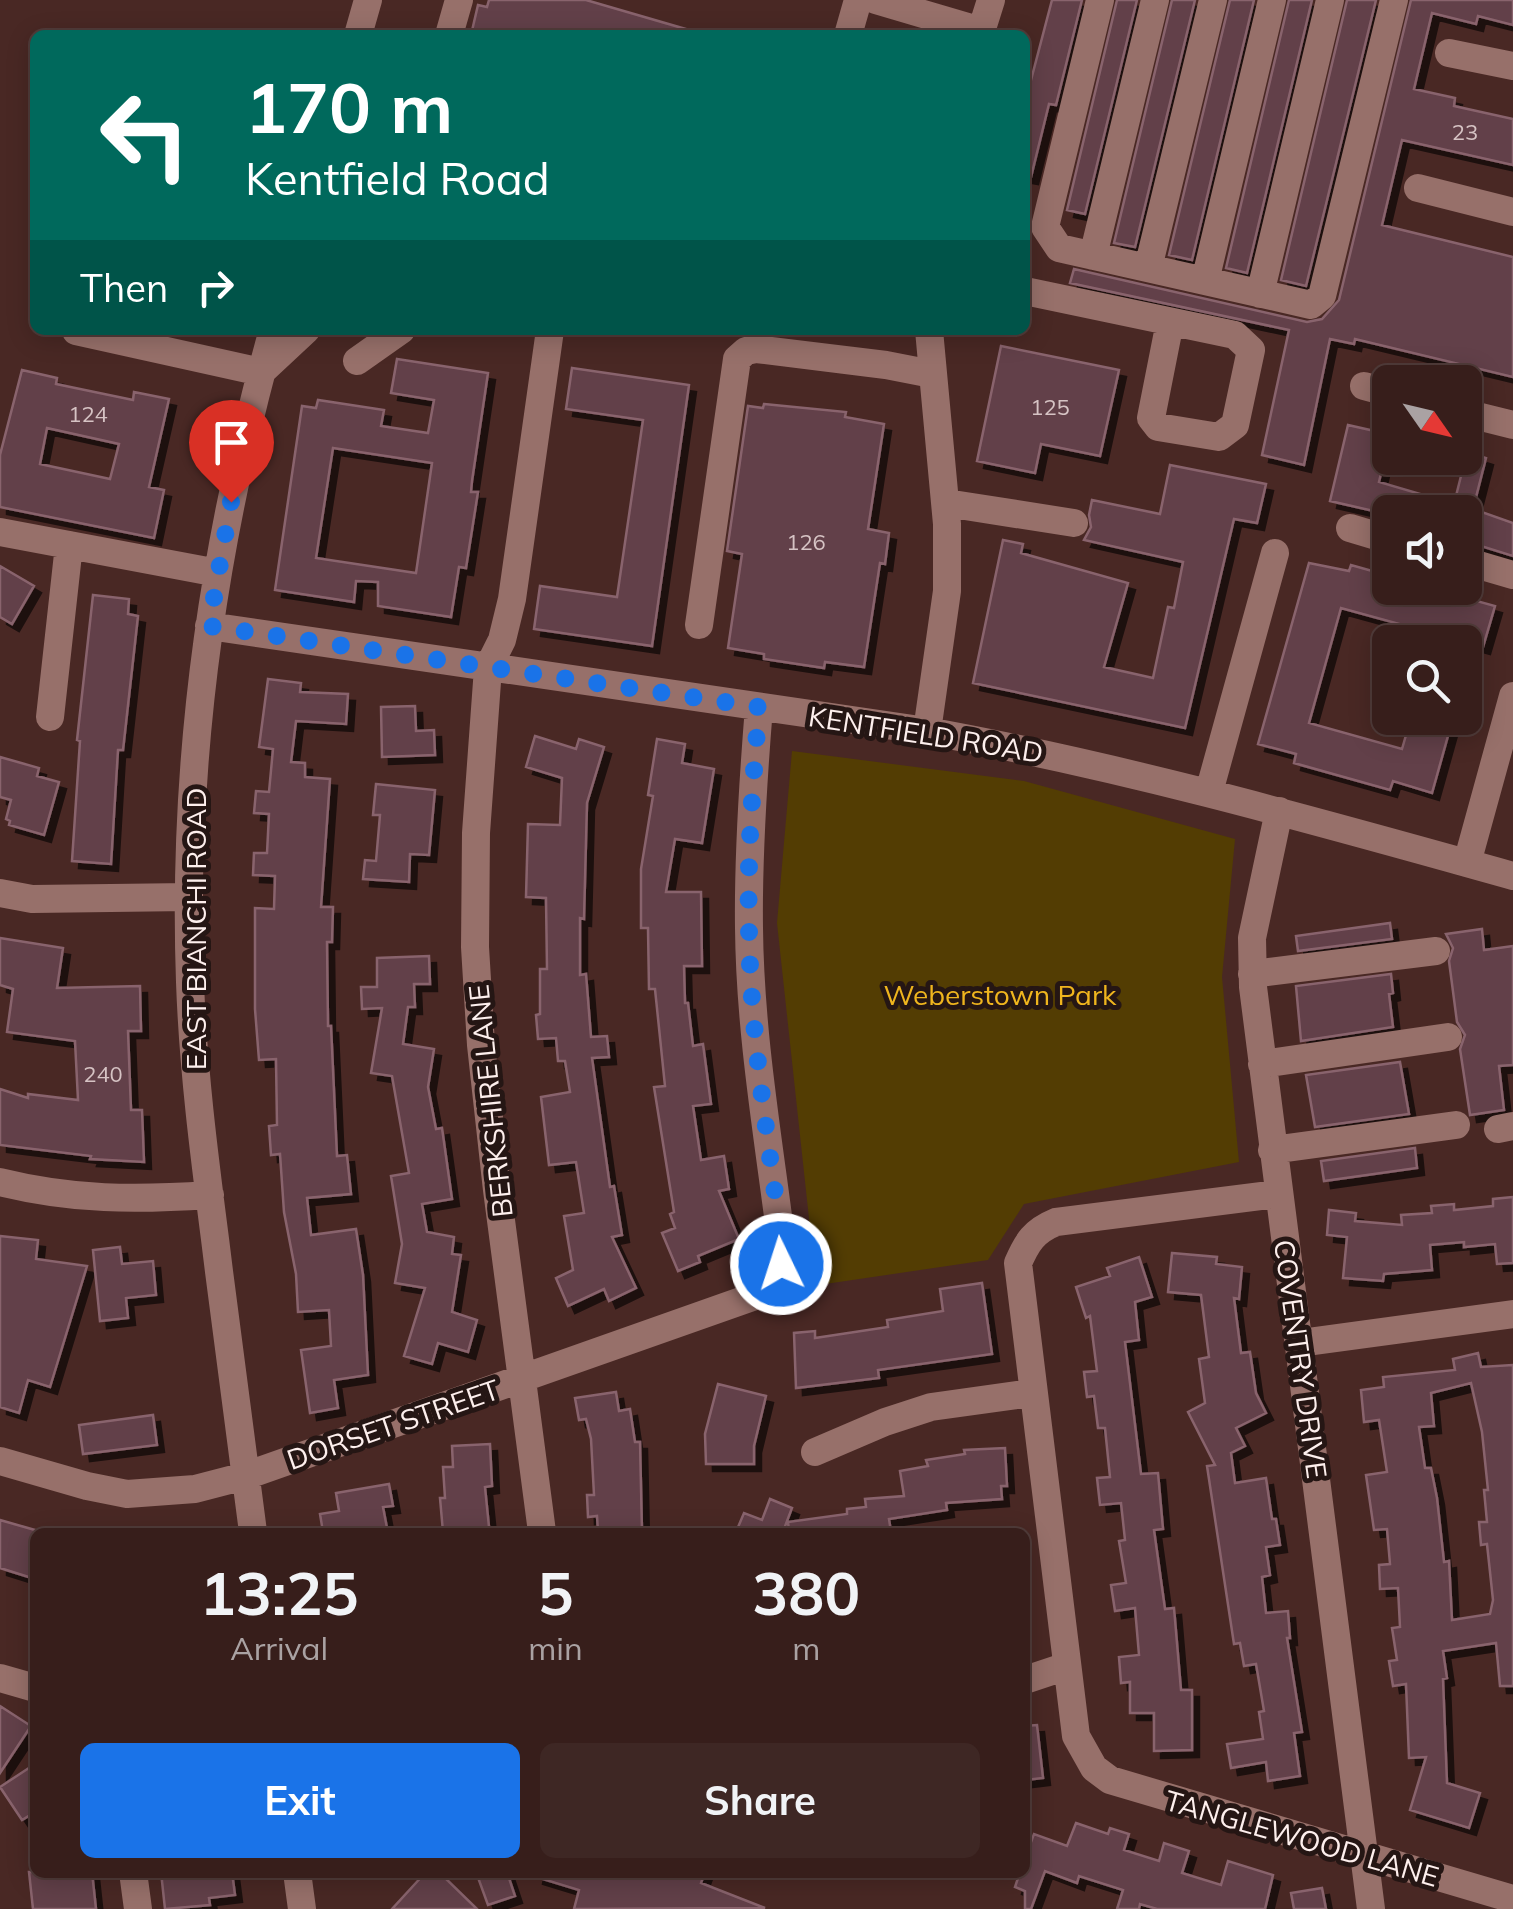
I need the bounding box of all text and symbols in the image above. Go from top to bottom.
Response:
text: 170 m [245,63,453,151]
icon: left [80,70,210,200]
house number: 23 [1452,118,1478,146]
text: Kentfield Road [245,150,550,206]
icon: right [188,260,243,315]
text: Then [80,264,168,312]
north arrow [1372,365,1482,475]
map controls [1372,365,1482,735]
house number: 125 [1030,393,1070,421]
house number: 124 [68,400,108,428]
pin [189,400,274,503]
icon: arrive [204,415,259,470]
button: sound [1372,495,1482,605]
house number: 126 [786,528,826,556]
button: search [1372,625,1482,735]
street label: KENTFIELD ROAD [806,698,1046,770]
street label: EAST BIANCHI ROAD [178,788,213,1070]
park label: Weberstown Park [884,977,1117,1012]
street label: BERKSHIRE LANE [460,983,520,1219]
house number: 240 [83,1060,123,1088]
position arrow [729,1212,833,1316]
street label: COVENTRY DRIVE [1267,1237,1335,1481]
street label: DORSET STREET [282,1371,504,1477]
text: 13:25 [200,1555,359,1630]
text: 5 [537,1555,573,1630]
text: 380 [752,1555,860,1630]
text: Arrival [230,1628,328,1668]
text: min [528,1628,583,1668]
text: m [792,1628,820,1668]
button: Exit [80,1743,520,1858]
button: Share [540,1743,980,1858]
street label: TANGLEWOOD LANE [1161,1782,1443,1894]

